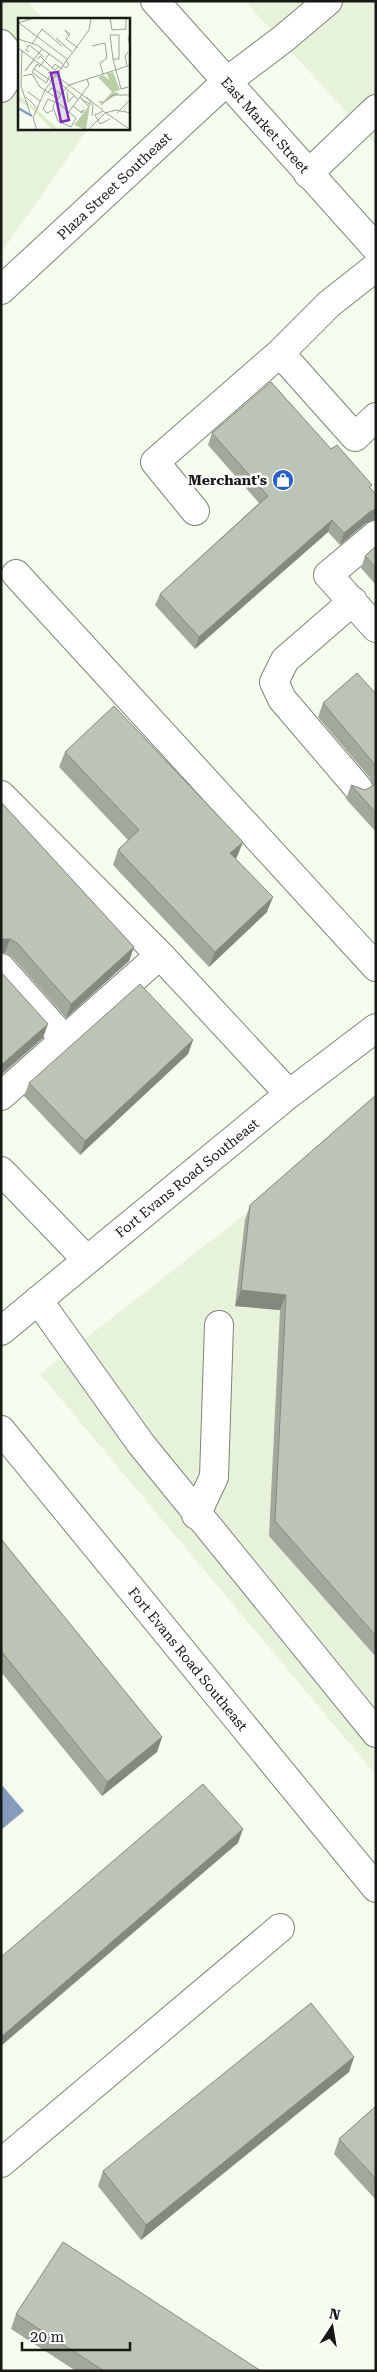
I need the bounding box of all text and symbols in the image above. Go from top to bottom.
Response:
inset map [18,18,130,130]
street label: East Market Street [218,74,312,176]
street label: Plaza Street Southeast [54,129,174,243]
shop icon: Merchant's [271,468,295,492]
place label: Merchant's [188,472,267,488]
street label: Fort Evans Road Southeast [112,1115,262,1241]
street label: Fort Evans Road Southeast [125,1584,251,1734]
north arrow [307,2302,357,2352]
text: N [328,2305,342,2323]
scale bar [22,2320,130,2352]
text: 20 m [30,2328,65,2346]

